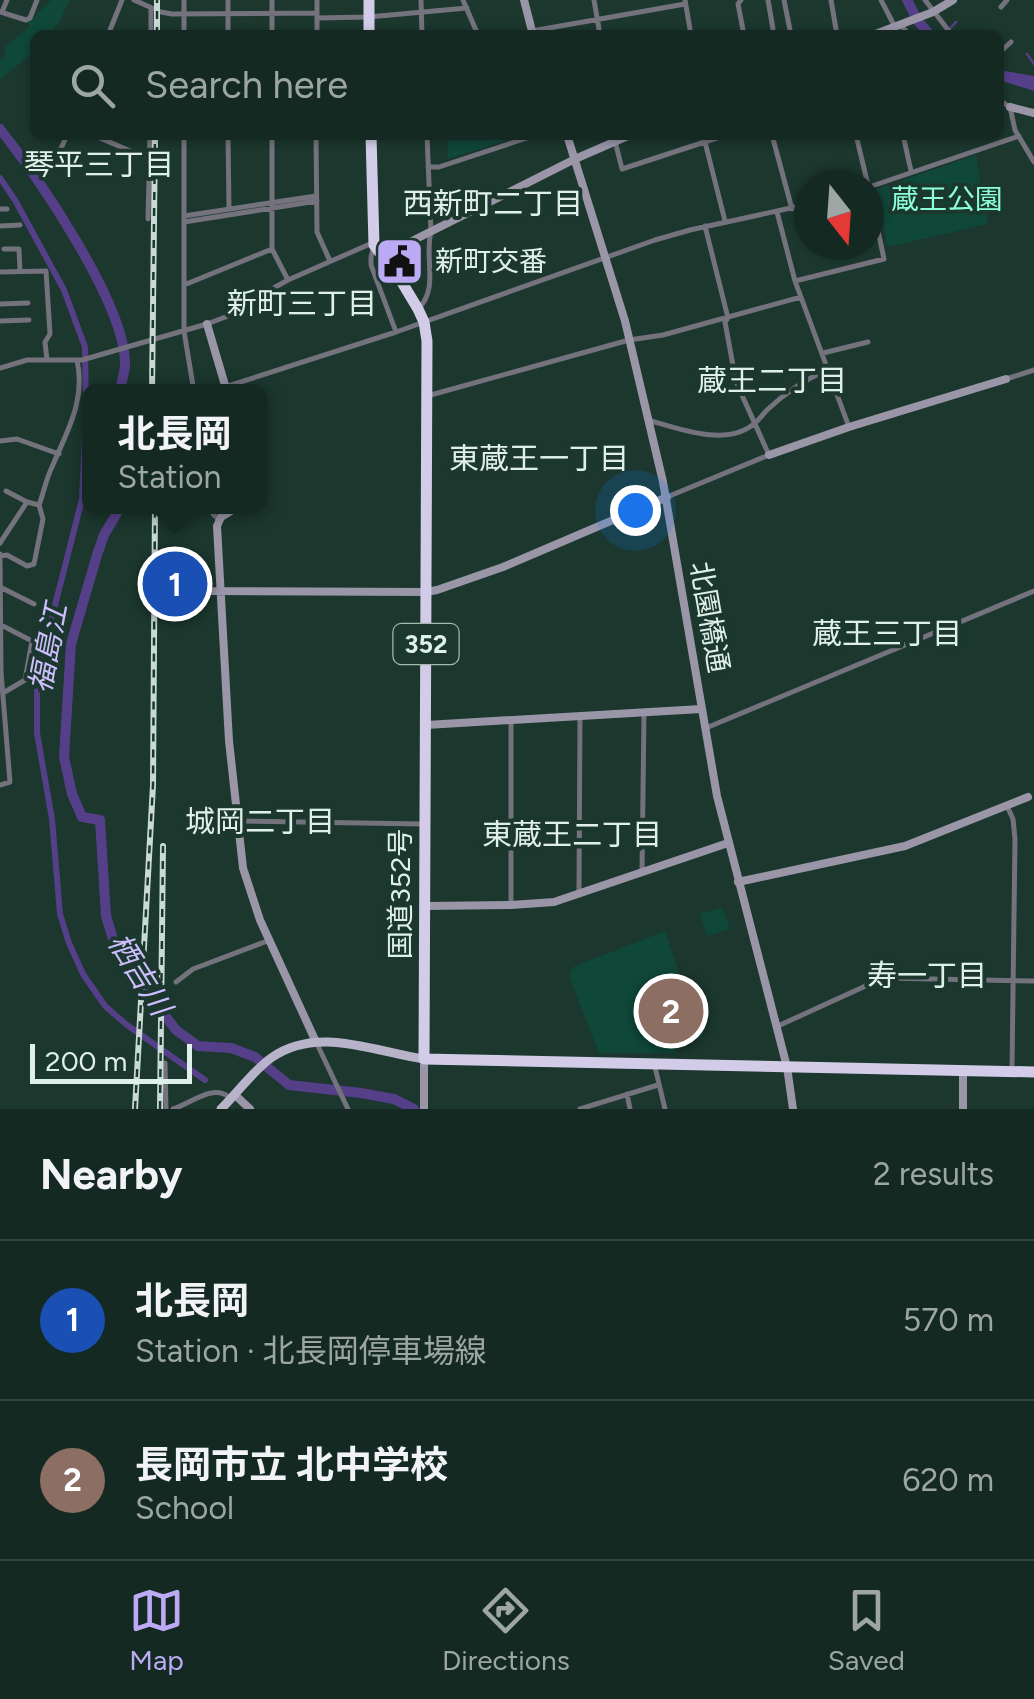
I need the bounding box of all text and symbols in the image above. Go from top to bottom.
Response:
search box [30,30,1004,140]
icon: search [65,58,120,113]
text: Search here [145,62,348,108]
district label: 琴平三丁目 [24,146,174,183]
north arrow [794,170,884,260]
park label: 蔵王公園 [891,182,1003,216]
district label: 西新町二丁目 [403,185,583,222]
public building icon: 新町交番 [374,235,426,287]
place label: 新町交番 [435,244,547,278]
district label: 新町三丁目 [227,285,377,322]
district label: 蔵王二丁目 [697,362,847,399]
popup [82,384,267,514]
text: 北長岡 [117,411,232,457]
district label: 東蔵王一丁目 [449,440,629,477]
text: Station [117,458,221,496]
your location [610,485,661,536]
pin: 1 [142,546,208,622]
street label: 北園橋通 [684,559,736,675]
water label: 福島江 [21,597,75,696]
district label: 蔵王三丁目 [812,615,962,652]
road number: 352 [394,624,458,664]
district label: 城岡二丁目 [185,803,335,840]
district label: 東蔵王二丁目 [482,816,662,853]
street label: 国道352号 [383,829,417,960]
water label: 栖吉川 [100,926,181,1025]
district label: 寿一丁目 [867,957,987,994]
pin: 2 [638,974,704,1048]
scale bar [30,1039,192,1084]
text: 200 m [45,1044,127,1078]
text: Nearby [40,1149,182,1200]
text: 2 results [873,1155,994,1193]
text: 北長岡 [135,1278,249,1324]
text: 1 [66,1301,79,1339]
text: 570 m [903,1301,994,1339]
text: Station · 北長岡停車場線 [135,1332,487,1370]
text: 長岡市立 北中学校 [135,1442,448,1488]
text: 2 [63,1461,82,1499]
text: 620 m [902,1461,994,1499]
text: School [135,1489,234,1527]
tab: Map [129,1583,184,1677]
tab: Directions [442,1583,570,1677]
tab: Saved [828,1583,905,1677]

